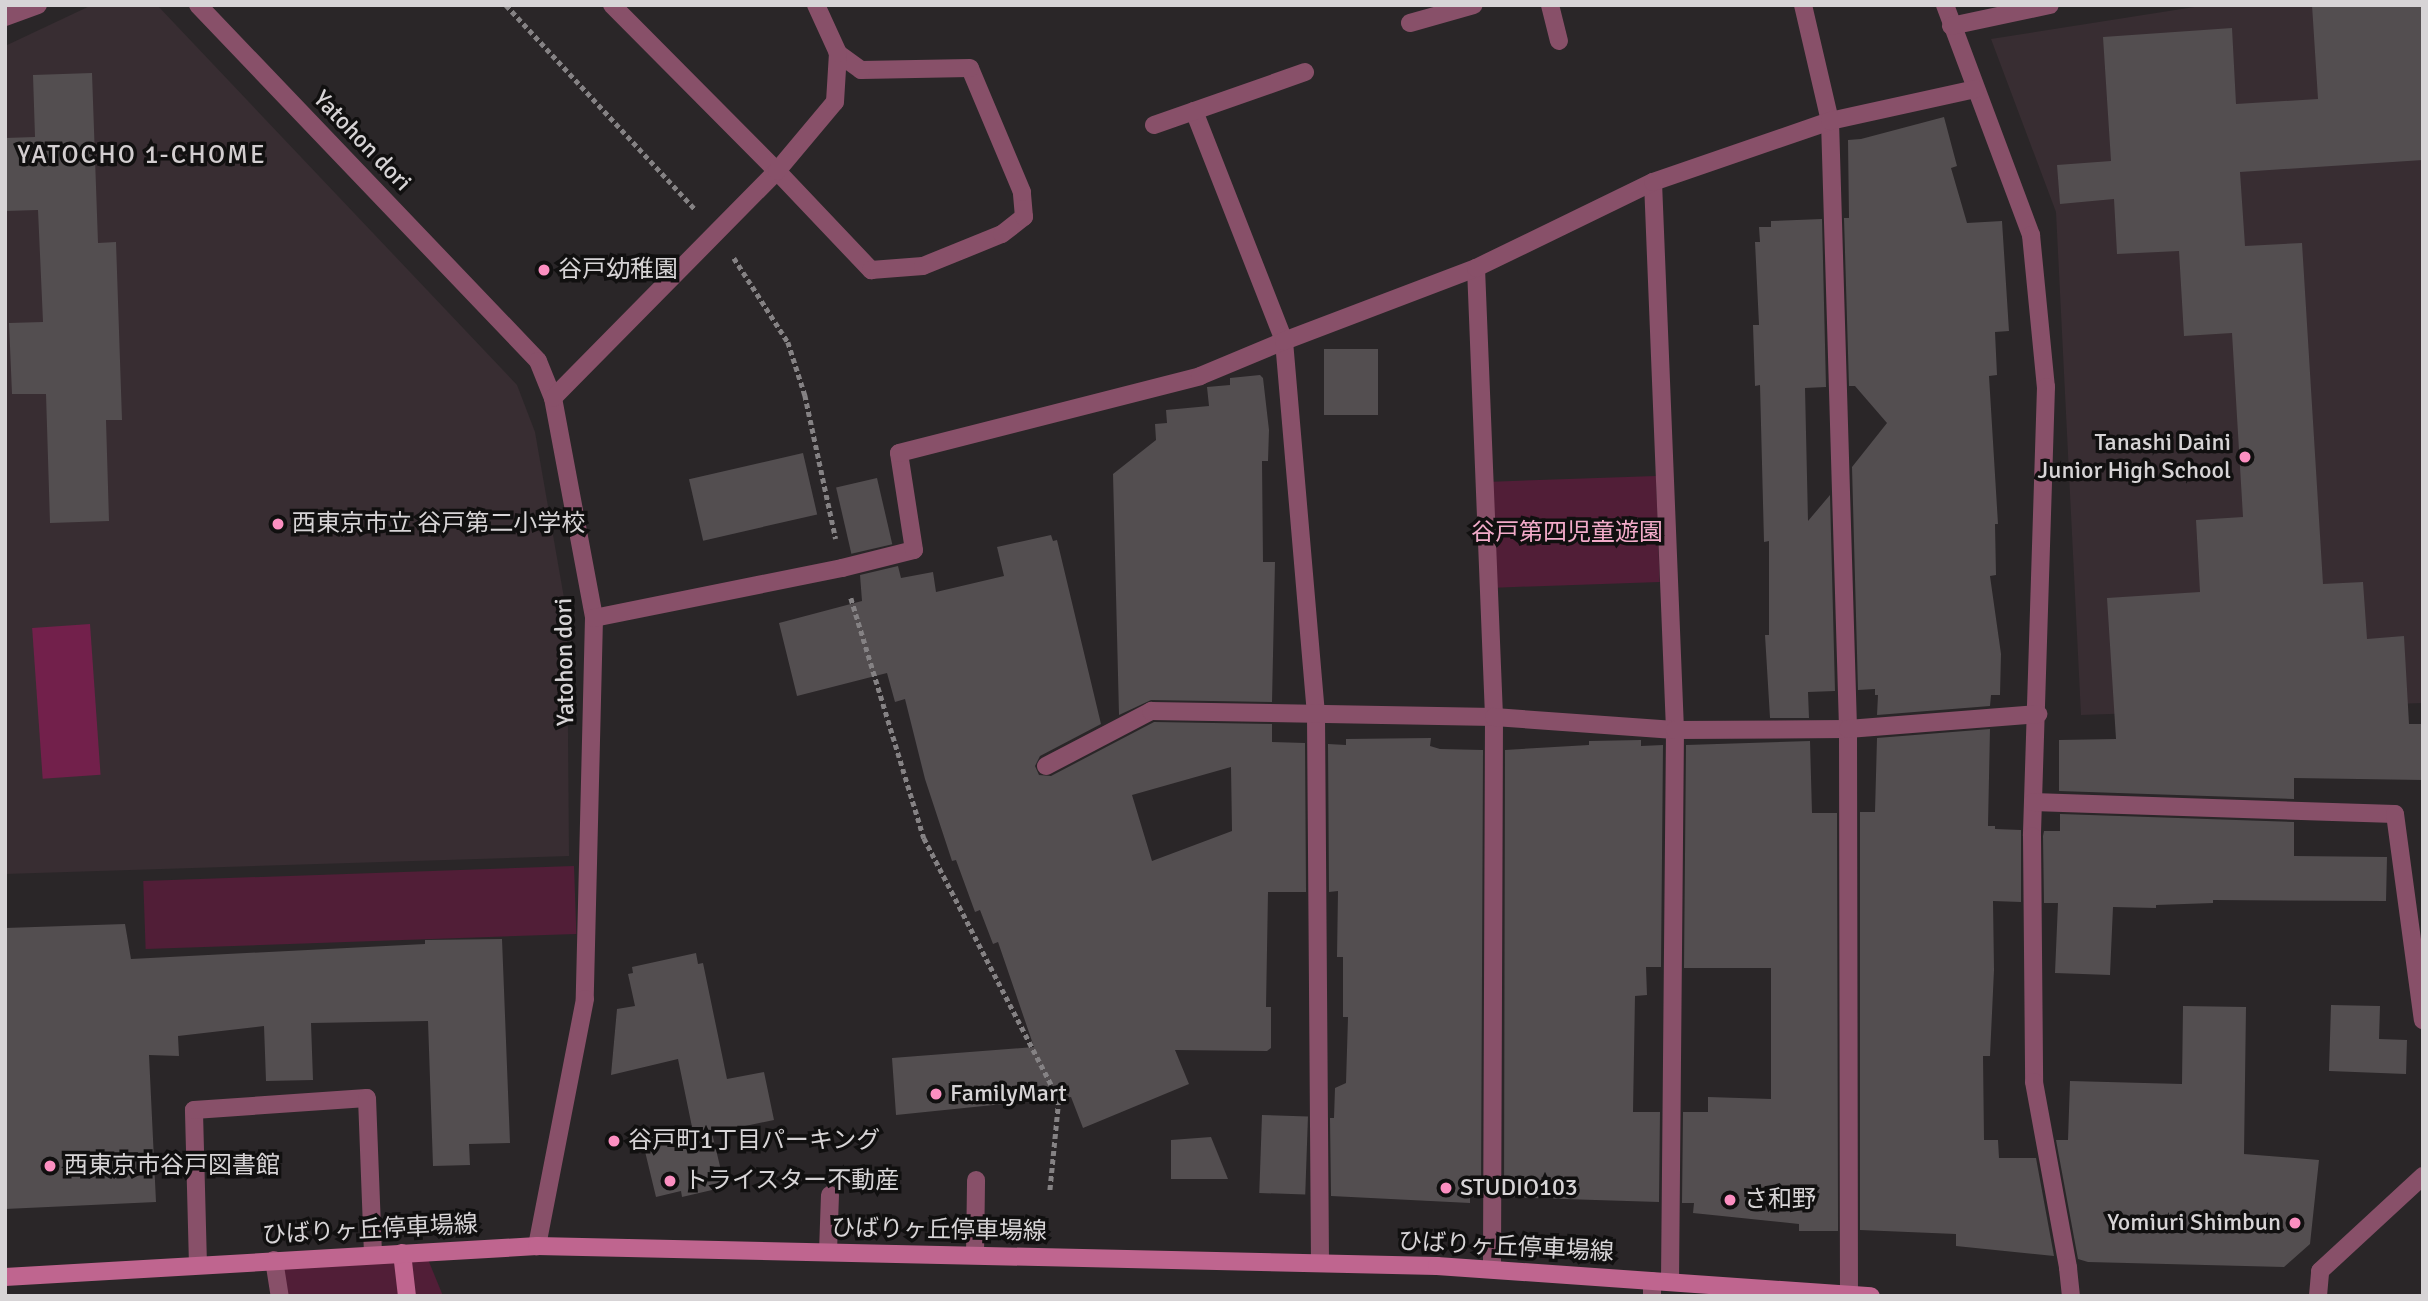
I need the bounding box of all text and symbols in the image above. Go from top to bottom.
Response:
street label: Yatohon dori [307,85,417,197]
district label: YATOCHO 1-CHOME [19,140,265,172]
place label: 谷戸幼稚園 [558,256,678,284]
marker: 谷戸幼稚園 [536,262,552,278]
place label: Tanashi Daini Junior High School [2037,429,2231,485]
marker: Tanashi Daini Junior High School [2237,449,2253,465]
place label: 西東京市立 谷戸第二小学校 [292,510,585,538]
marker: 西東京市立 谷戸第二小学校 [270,516,286,532]
park label: 谷戸第四児童遊園 [1471,519,1663,547]
street label: Yatohon dori [549,598,581,726]
place label: FamilyMart [950,1080,1067,1108]
marker: FamilyMart [928,1086,944,1102]
place label: 谷戸町1丁目パーキング [628,1127,881,1155]
marker: 谷戸町1丁目パーキング [606,1133,622,1149]
place label: 西東京市谷戸図書館 [64,1152,280,1180]
marker: 西東京市谷戸図書館 [42,1158,58,1174]
place label: トライスター不動産 [684,1167,900,1195]
marker: トライスター不動産 [662,1173,678,1189]
place label: STUDIO103 [1460,1174,1578,1202]
marker: STUDIO103 [1438,1180,1454,1196]
place label: さ和野 [1744,1186,1816,1214]
marker: さ和野 [1722,1192,1738,1208]
place label: Yomiuri Shimbun [2107,1209,2281,1237]
street label: ひばりヶ丘停車場線 [261,1210,479,1250]
street label: ひばりヶ丘停車場線 [831,1214,1047,1246]
marker: Yomiuri Shimbun [2287,1215,2303,1231]
street label: ひばりヶ丘停車場線 [1397,1227,1615,1267]

